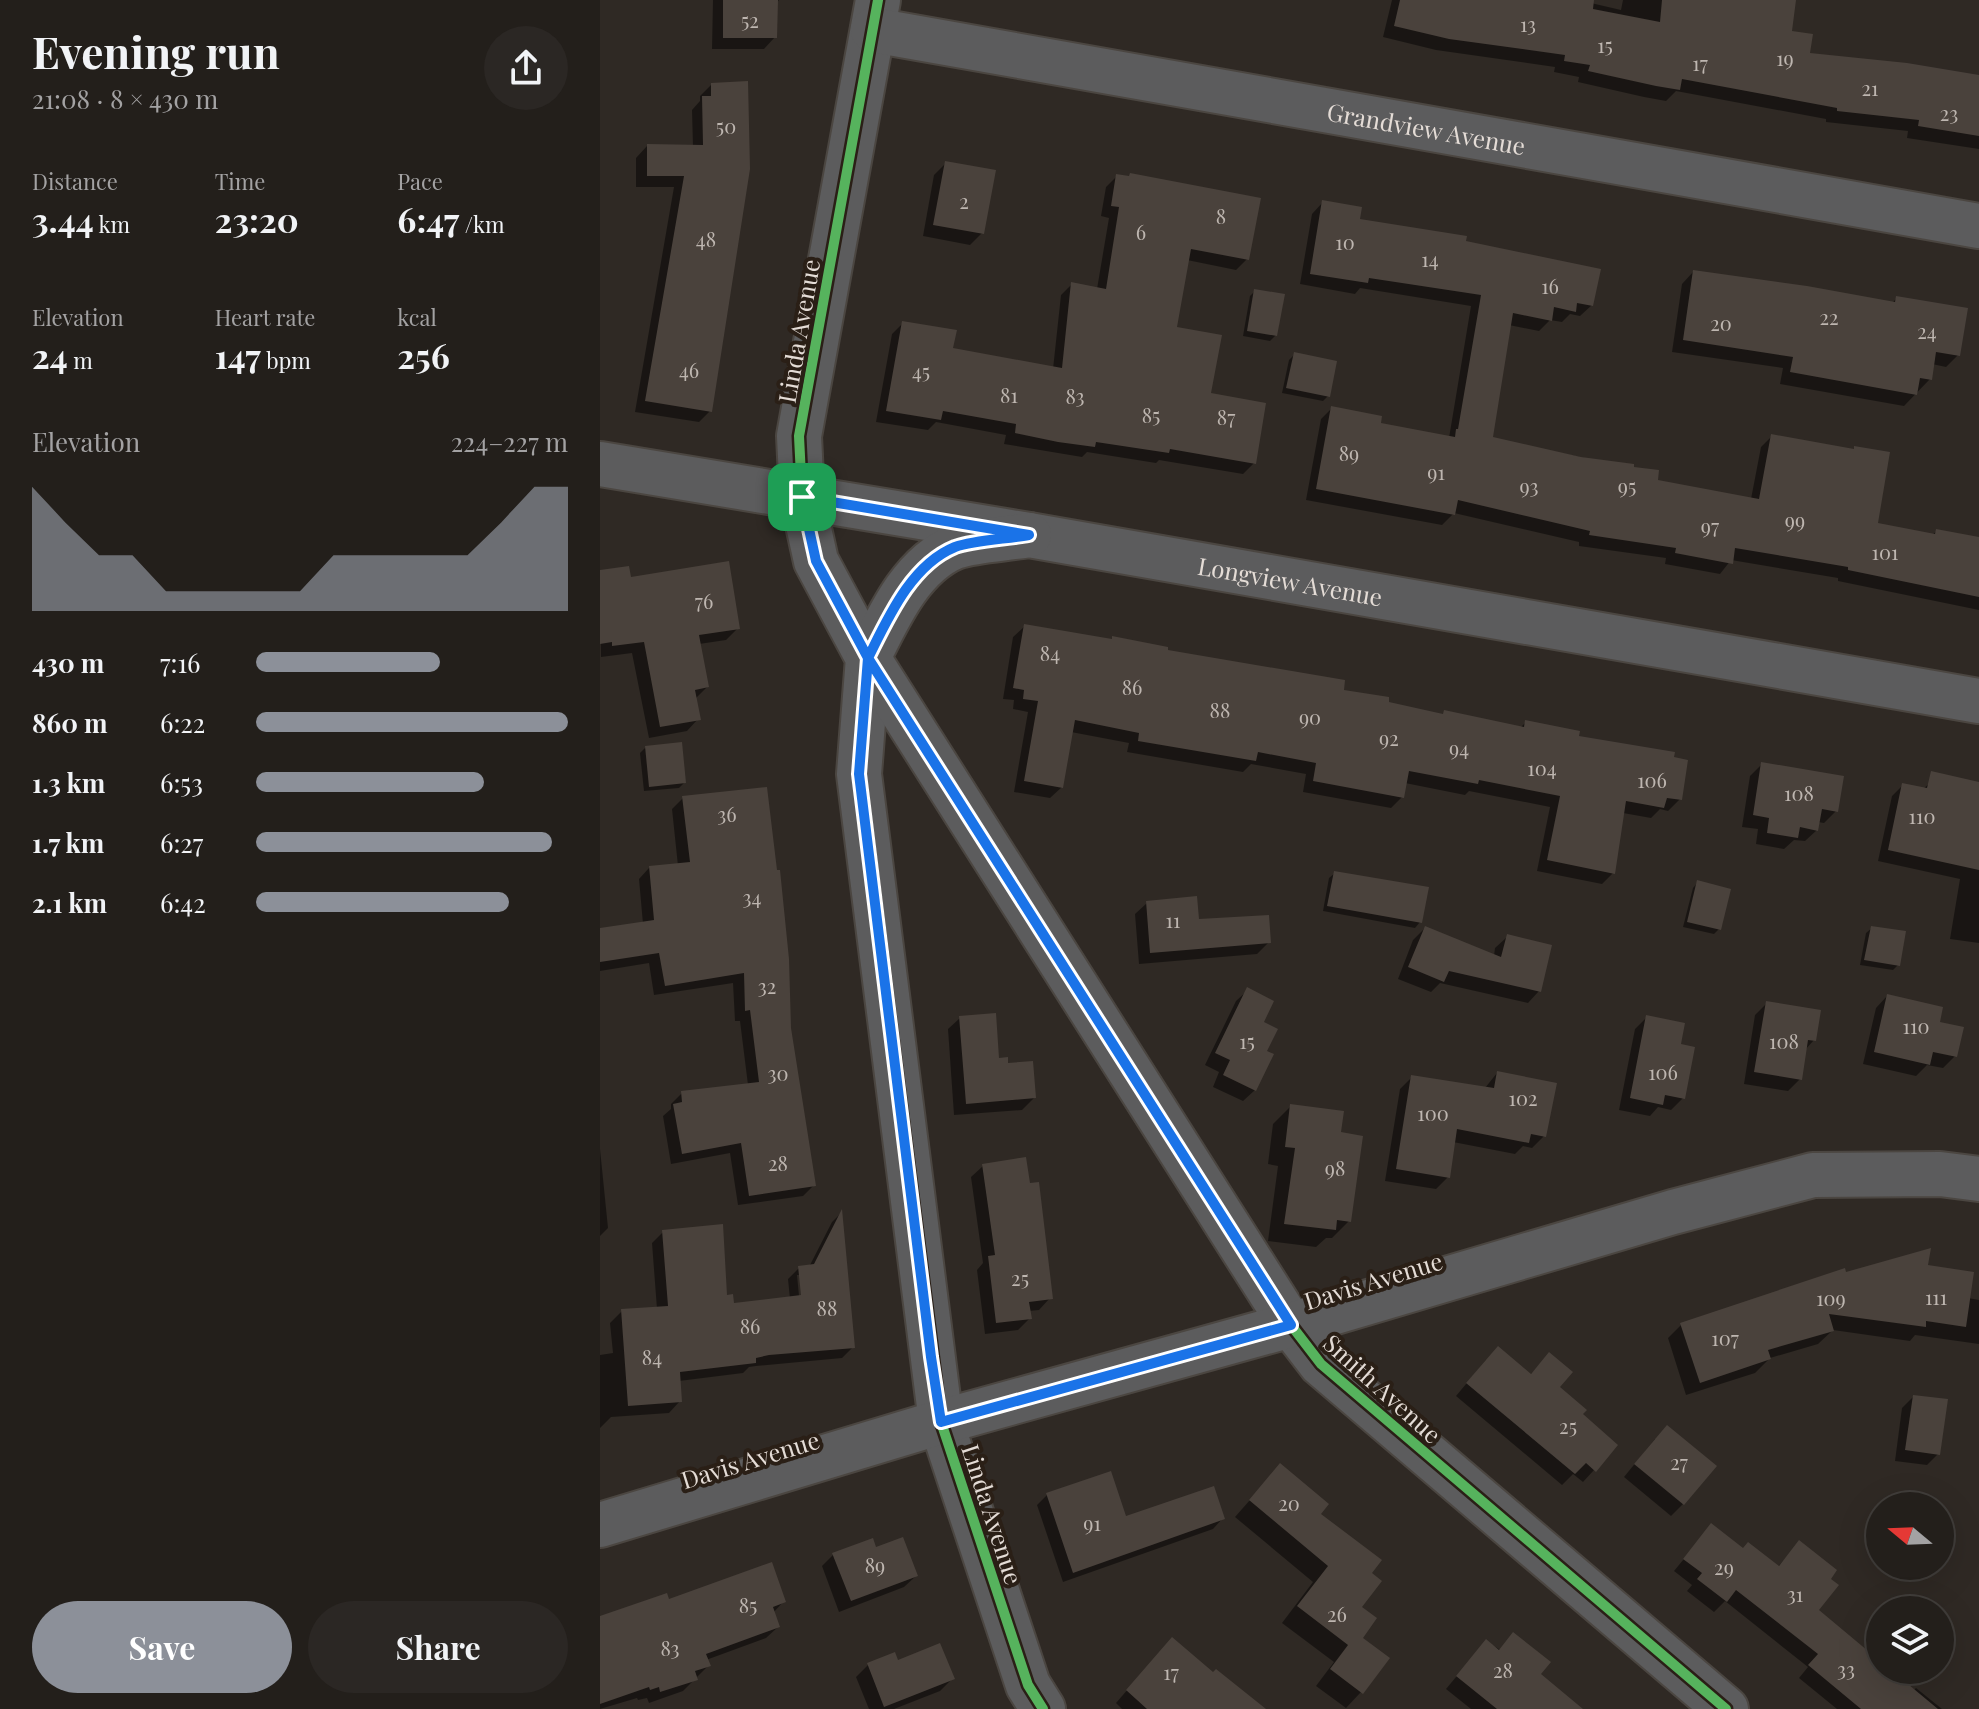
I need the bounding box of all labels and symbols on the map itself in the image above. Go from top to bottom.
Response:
house number: 52 [741,6,759,33]
house number: 13 [1520,10,1536,37]
house number: 15 [1597,31,1613,58]
house number: 19 [1776,44,1794,71]
house number: 17 [1692,49,1708,76]
house number: 21 [1862,74,1878,101]
street label: Grandview Avenue [1325,95,1528,161]
house number: 23 [1940,99,1958,126]
house number: 50 [716,112,736,139]
house number: 2 [959,187,969,214]
house number: 8 [1216,202,1226,229]
house number: 6 [1136,218,1146,245]
house number: 48 [696,225,716,252]
house number: 10 [1335,228,1355,255]
house number: 14 [1421,245,1439,272]
street label: Linda Avenue [770,257,826,405]
house number: 16 [1541,272,1559,299]
house number: 22 [1819,303,1839,330]
house number: 20 [1710,309,1732,336]
house number: 24 [1917,317,1937,344]
house number: 46 [679,356,699,383]
house number: 45 [912,357,930,384]
house number: 81 [1000,381,1018,408]
house number: 83 [1065,382,1085,409]
house number: 85 [1142,401,1160,428]
house number: 87 [1217,403,1235,430]
house number: 89 [1339,439,1359,466]
house number: 91 [1427,458,1445,485]
pin [768,463,836,531]
house number: 93 [1519,472,1539,499]
house number: 95 [1618,472,1636,499]
house number: 99 [1785,506,1805,533]
house number: 97 [1701,512,1719,539]
house number: 101 [1872,538,1898,565]
street label: Longview Avenue [1195,549,1385,612]
house number: 76 [695,587,713,614]
house number: 84 [1040,639,1060,666]
house number: 86 [1122,673,1142,700]
house number: 88 [1210,696,1230,723]
house number: 90 [1299,703,1321,730]
house number: 92 [1379,724,1399,751]
house number: 94 [1449,734,1469,761]
house number: 104 [1527,754,1557,781]
house number: 106 [1637,766,1667,793]
house number: 108 [1784,779,1814,806]
house number: 36 [717,800,737,827]
house number: 110 [1909,802,1935,829]
house number: 34 [743,883,762,910]
house number: 11 [1166,906,1180,933]
house number: 32 [758,972,776,999]
house number: 110 [1903,1012,1929,1039]
house number: 15 [1239,1027,1255,1054]
house number: 108 [1769,1027,1799,1054]
house number: 106 [1648,1058,1678,1085]
house number: 30 [767,1059,789,1086]
house number: 102 [1509,1084,1537,1111]
house number: 100 [1417,1099,1449,1126]
house number: 28 [768,1149,788,1176]
house number: 98 [1325,1154,1345,1181]
street label: Davis Avenue [1300,1244,1446,1316]
house number: 25 [1011,1264,1029,1291]
house number: 111 [1925,1283,1947,1310]
house number: 109 [1816,1284,1846,1311]
house number: 88 [817,1294,837,1321]
house number: 86 [740,1312,760,1339]
house number: 107 [1711,1324,1739,1351]
street label: Smith Avenue [1317,1326,1449,1450]
house number: 84 [642,1343,662,1370]
house number: 25 [1559,1412,1577,1439]
street label: Davis Avenue [677,1423,823,1495]
street label: Linda Avenue [955,1440,1031,1588]
house number: 27 [1670,1448,1688,1475]
house number: 20 [1278,1489,1300,1516]
north arrow [1866,1492,1954,1580]
house number: 91 [1083,1509,1101,1536]
house number: 89 [865,1551,885,1578]
house number: 29 [1714,1553,1734,1580]
house number: 31 [1787,1580,1803,1607]
house number: 85 [739,1591,757,1618]
house number: 26 [1327,1600,1347,1627]
house number: 83 [660,1634,680,1661]
house number: 33 [1837,1655,1855,1682]
house number: 28 [1493,1656,1513,1683]
house number: 17 [1163,1658,1179,1685]

